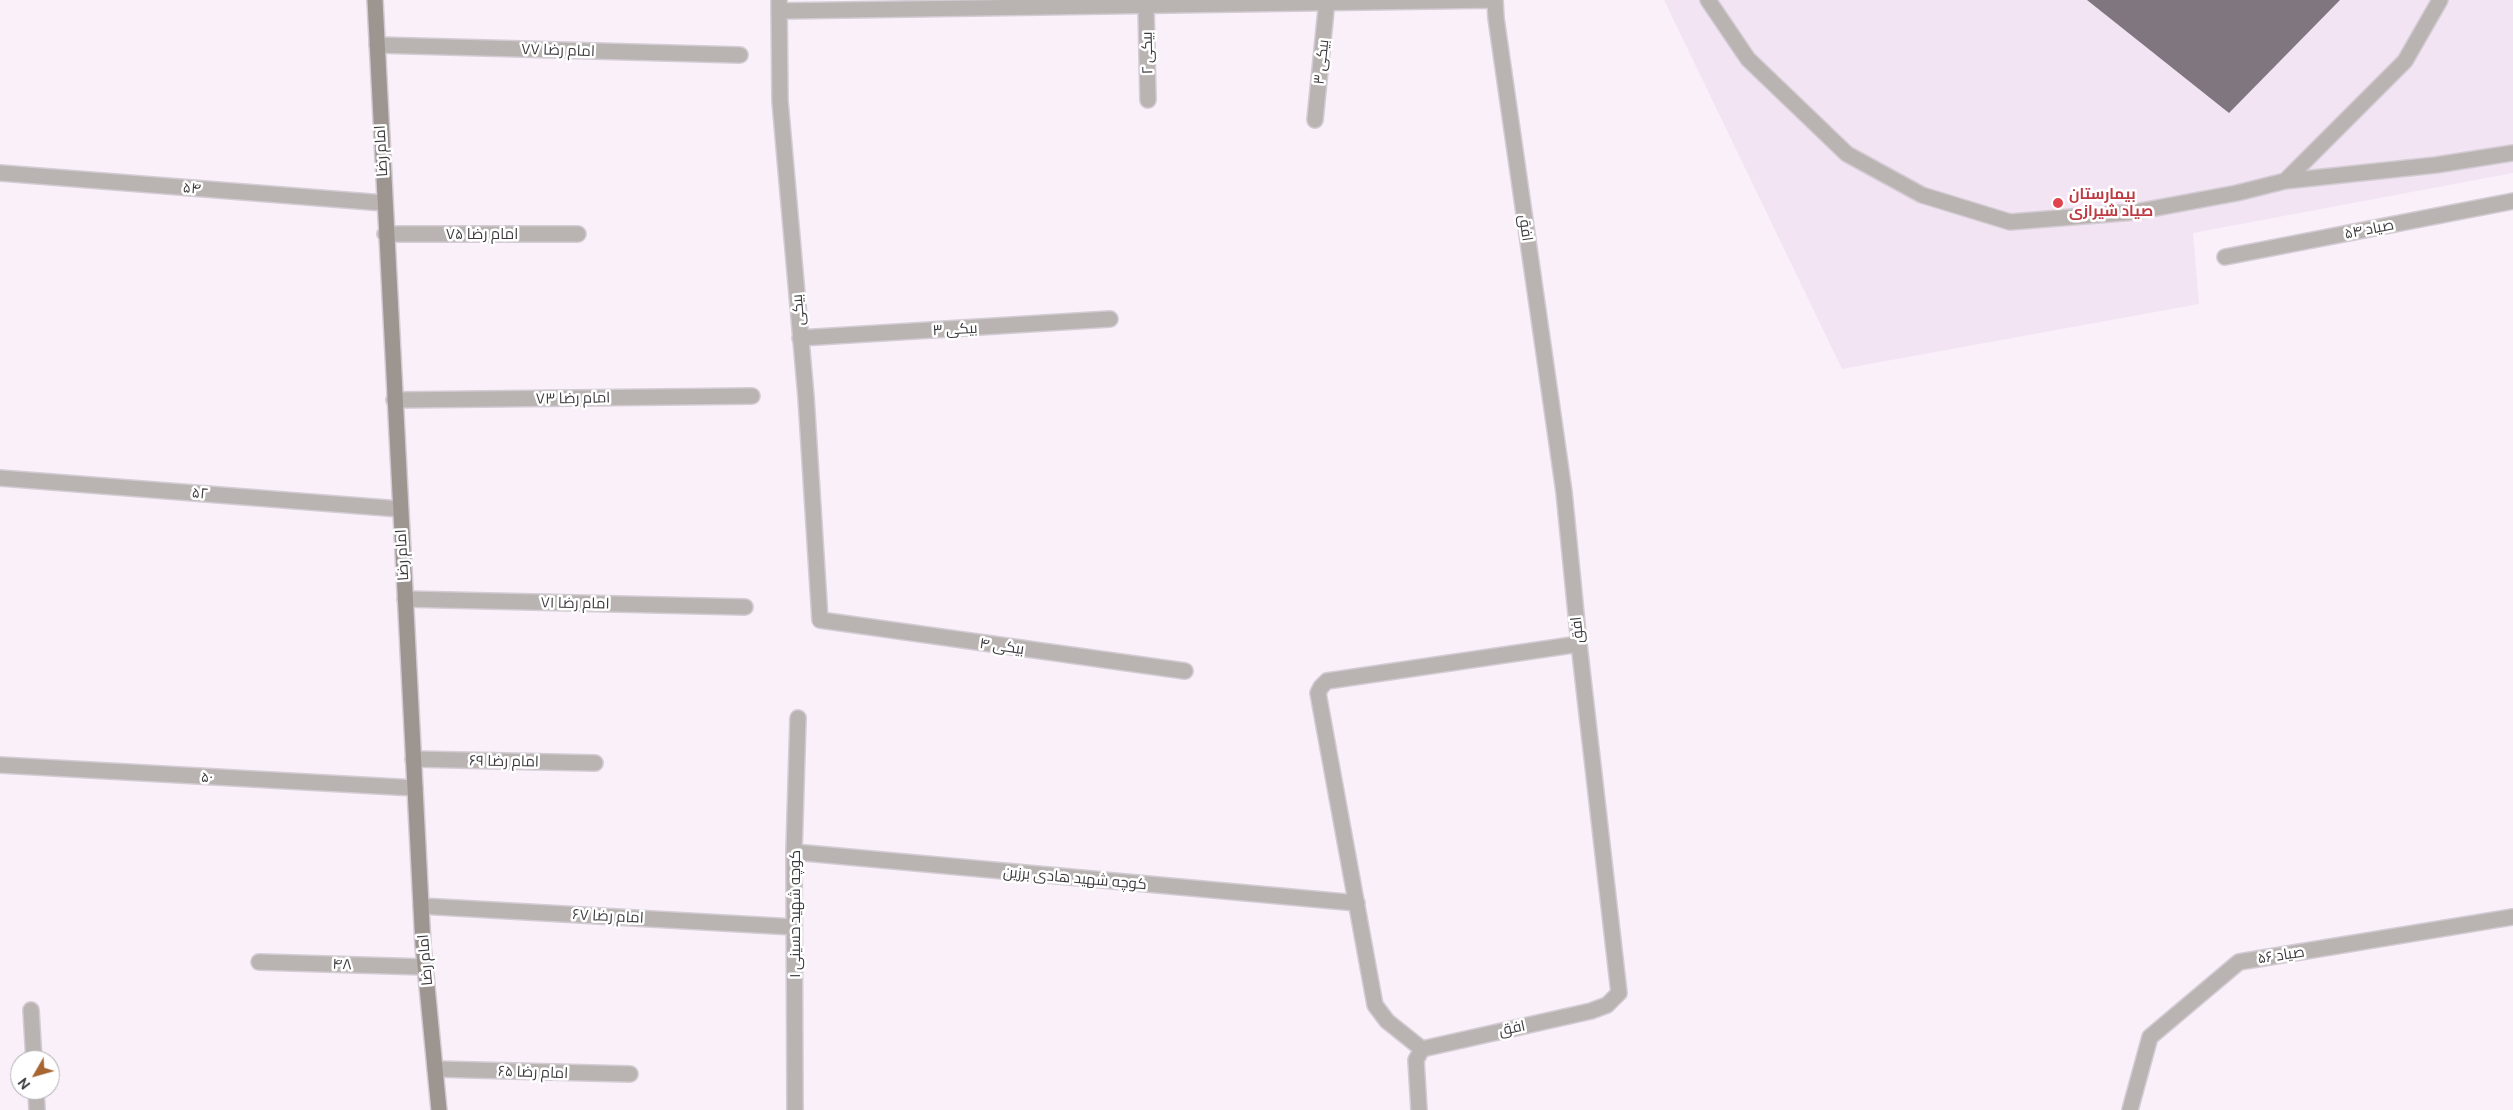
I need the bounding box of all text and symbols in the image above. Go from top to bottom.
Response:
street label: ۲ بیکی [1138,31,1156,75]
street label: ۳ بیکی [1310,39,1332,85]
street label: امام رضا ۷۷ [521,40,595,60]
street label: امام رضا [371,125,391,177]
street label: ۵۴ [182,178,202,198]
place label: بیمارستان صیاد شیرازی [2069,185,2153,220]
marker: بیمارستان صیاد شیرازی [2051,196,2065,210]
street label: افق [1515,214,1537,242]
street label: صیاد ۵۴ [2343,215,2395,243]
street label: امام رضا ۷۵ [446,225,518,243]
street label: بیکی [788,294,808,326]
street label: ۳ بیکی [932,319,978,339]
street label: امام رضا ۷۳ [536,388,610,408]
street label: ۵۲ [191,483,209,503]
street label: امام رضا [392,529,412,581]
street label: امام رضا ۷۱ [540,593,610,613]
street label: افق [1567,616,1587,644]
street label: ۴ بیکی [978,634,1026,658]
street label: امام رضا ۶۹ [469,751,539,771]
street label: ۵۰ [201,768,213,786]
street label: کوچه شهید حسینی ۱ [786,850,804,978]
street label: کوچه شهید هادی برزین [1002,863,1148,893]
street label: امام رضا ۶۷ [572,905,644,927]
street label: امام رضا [414,934,436,986]
street label: صیاد ۵۶ [2256,942,2306,968]
street label: ۴۸ [332,955,352,973]
street label: افق [1497,1016,1527,1040]
north arrow [10,1050,60,1100]
street label: امام رضا ۶۵ [498,1062,568,1082]
text: N [14,1075,33,1093]

